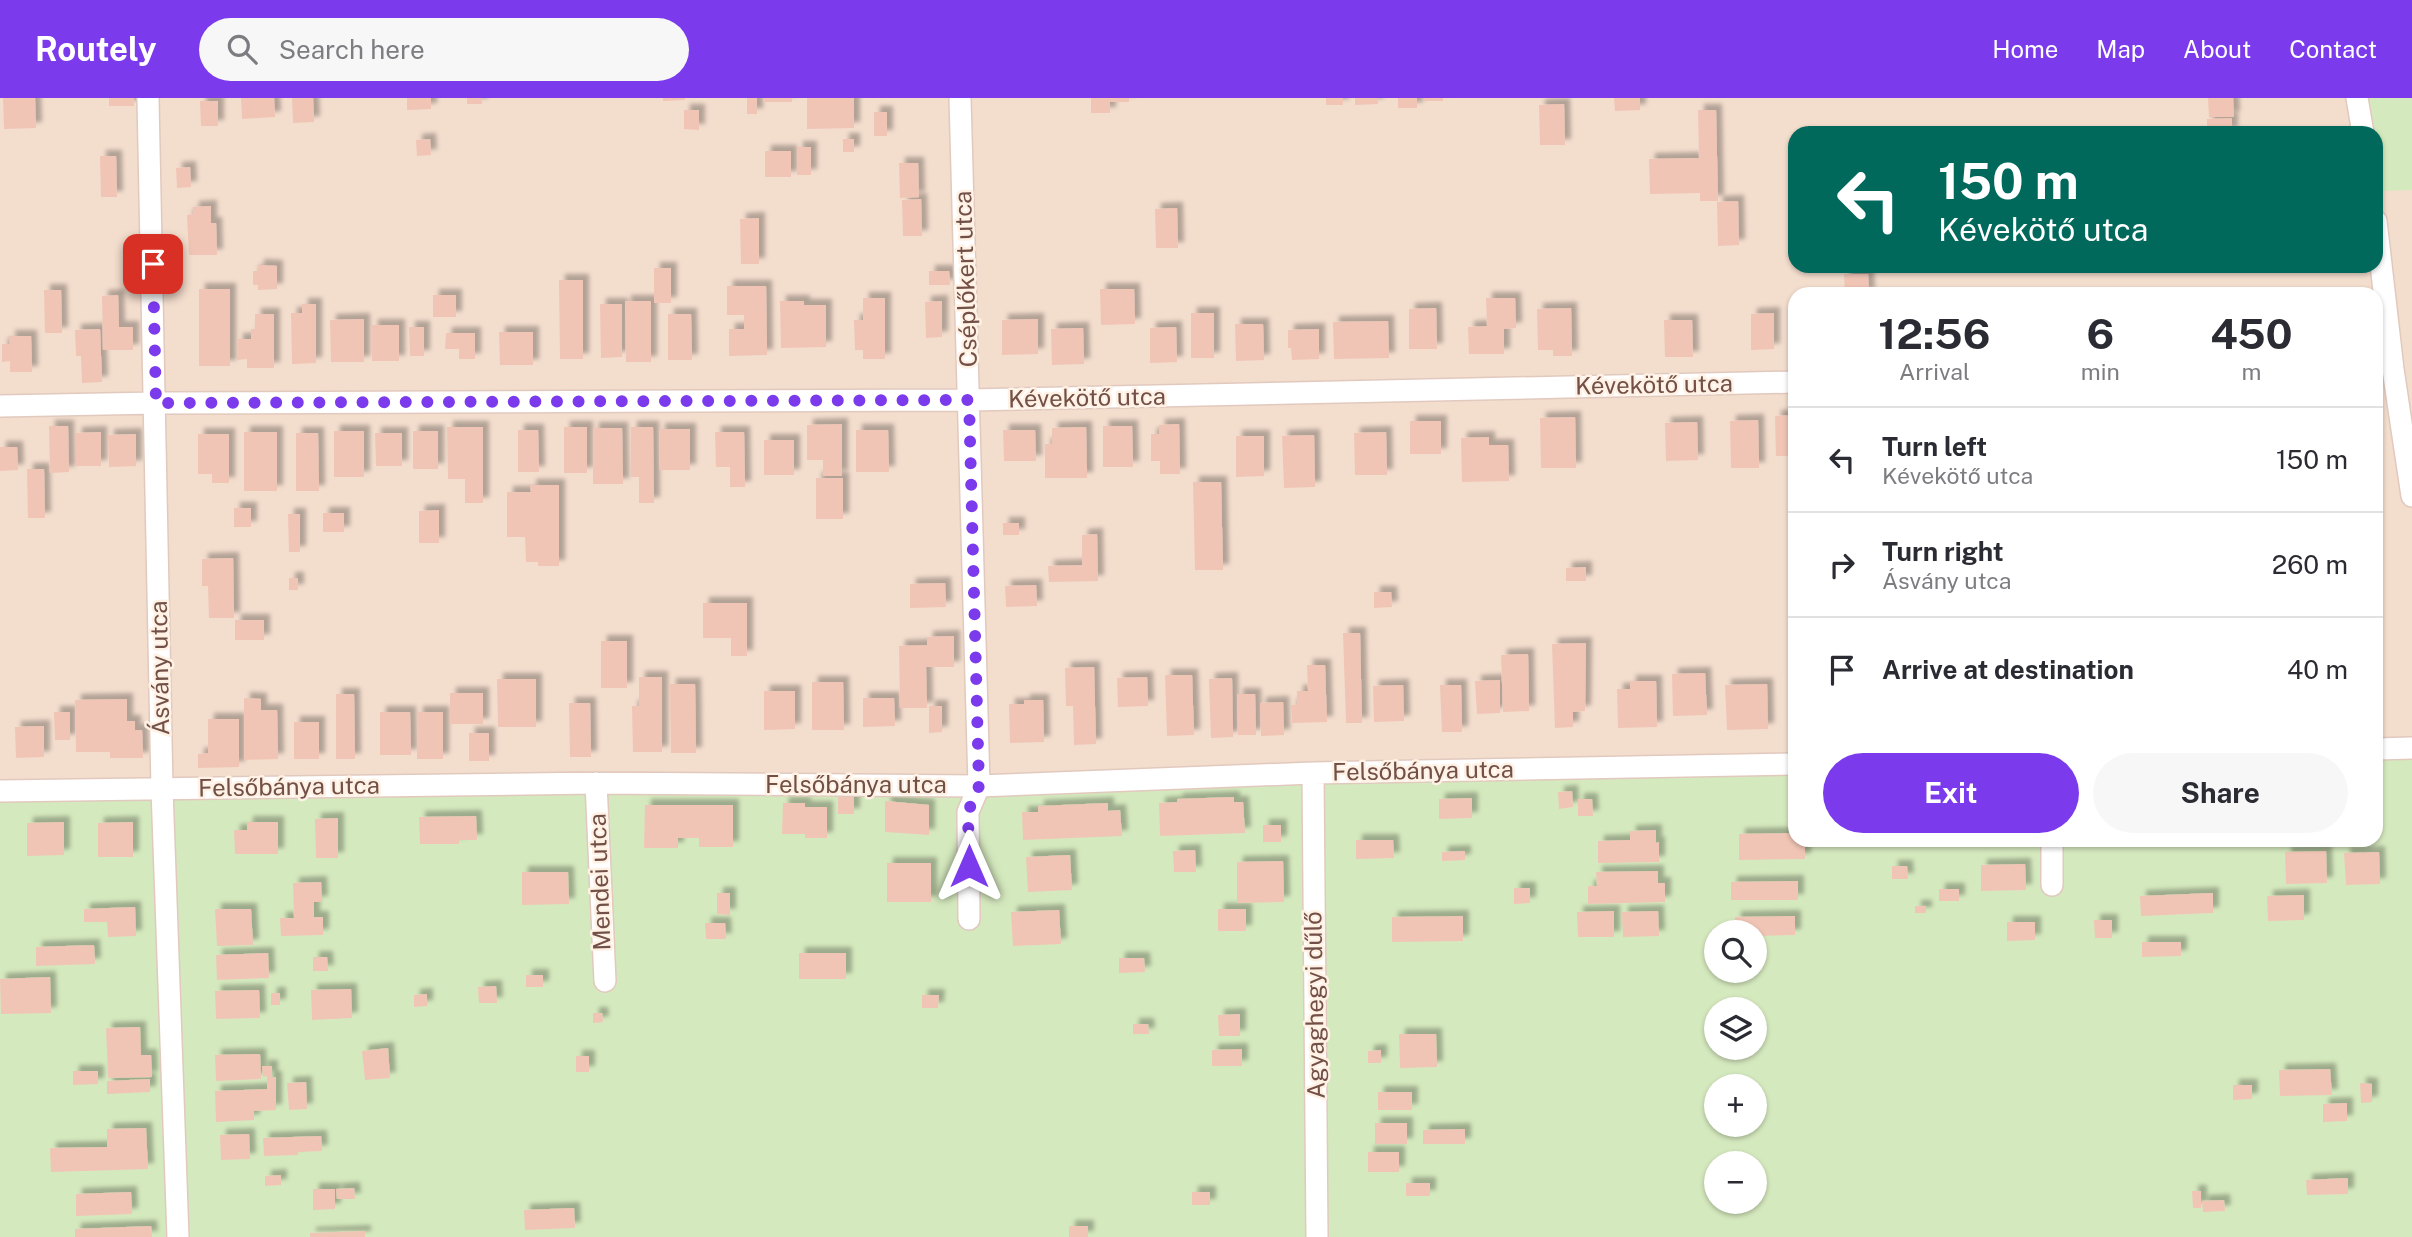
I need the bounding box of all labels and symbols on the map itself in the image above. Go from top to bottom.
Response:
street label: Cséplőkert utca [948,190,982,368]
pin [123,234,183,294]
street label: Kévekötő utca [1575,369,1733,399]
street label: Kévekötő utca [1008,382,1166,412]
street label: Ásvány utca [144,600,174,736]
street label: Felsőbánya utca [1332,754,1514,786]
street label: Felsőbánya utca [198,770,380,802]
street label: Felsőbánya utca [765,770,947,798]
street label: Mendei utca [583,813,615,951]
position arrow [932,829,1006,903]
street label: Agyaghegyi dűlő [1298,911,1330,1099]

